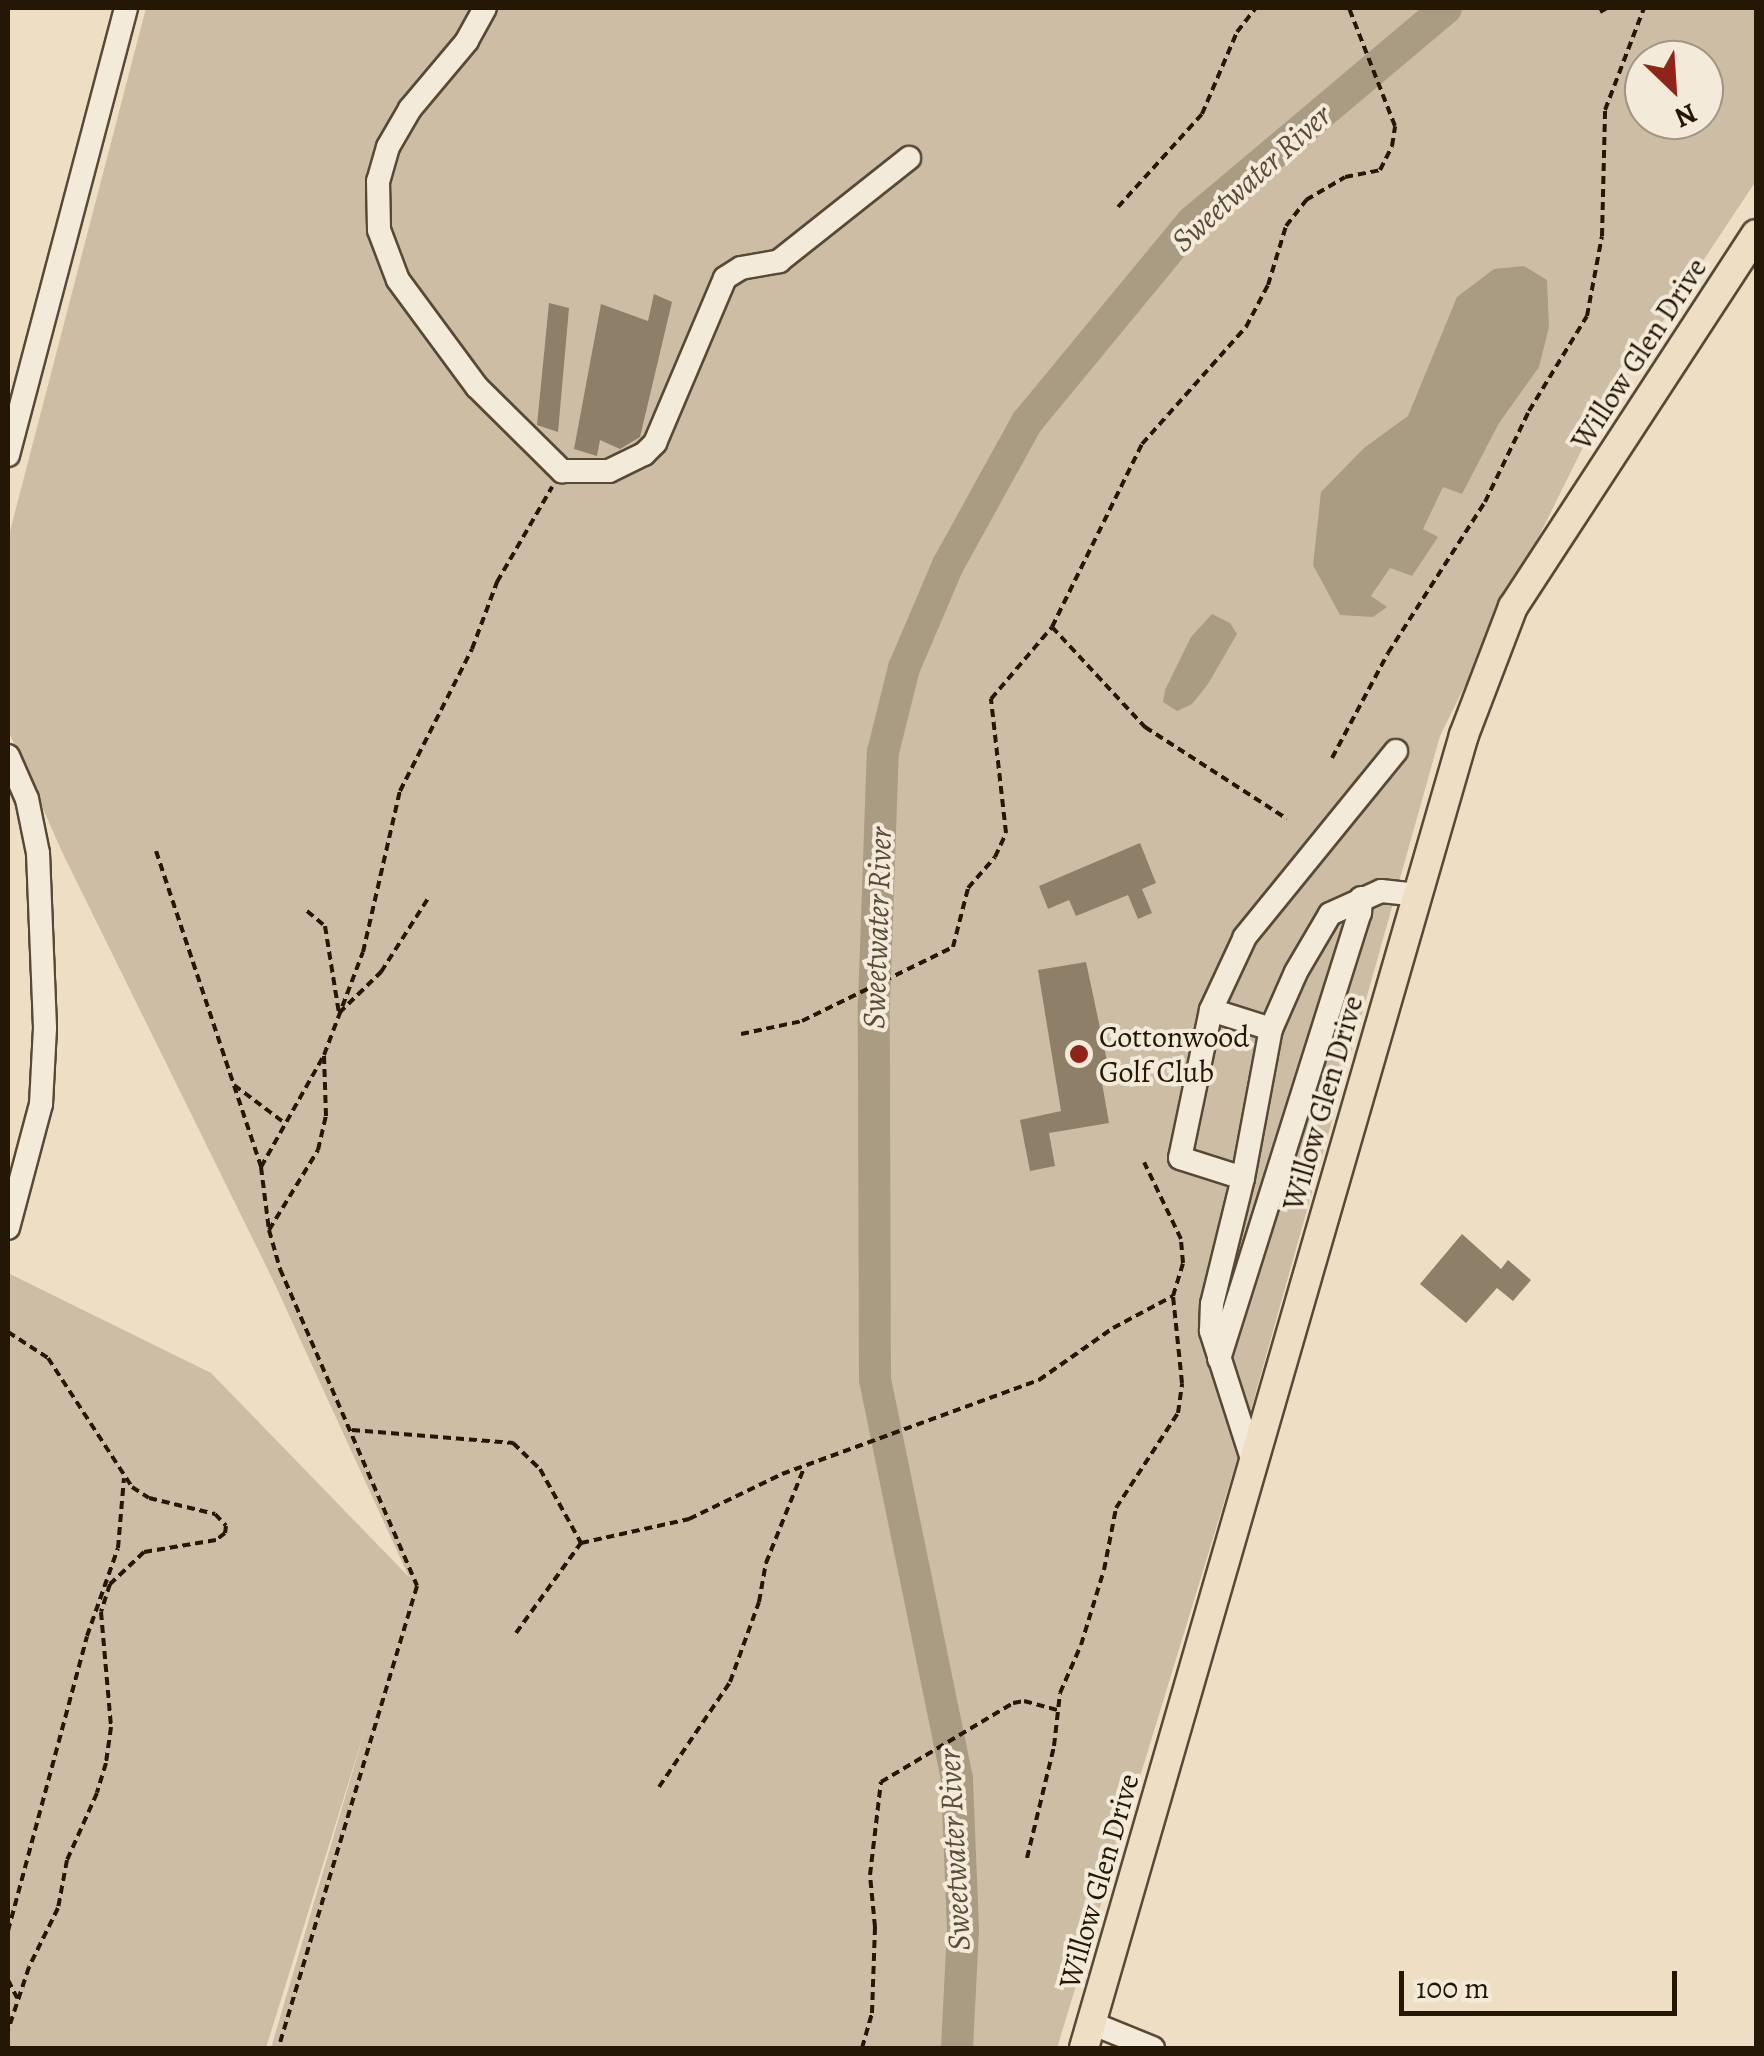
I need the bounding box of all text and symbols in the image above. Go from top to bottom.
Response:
north arrow [1624,40,1724,140]
text: N [1669,94,1703,137]
water label: Sweetwater River [1163,96,1339,260]
street label: Willow Glen Drive [1564,251,1714,457]
water label: Sweetwater River [854,827,900,1029]
street label: Willow Glen Drive [1275,992,1371,1214]
place label: Cottonwood Golf Club [1099,1019,1249,1090]
marker: Cottonwood Golf Club [1068,1043,1090,1065]
water label: Sweetwater River [930,1748,978,1952]
street label: Willow Glen Drive [1051,1770,1147,1992]
scale bar [1404,1951,1682,2013]
text: 100 m [1416,1968,1489,2008]

